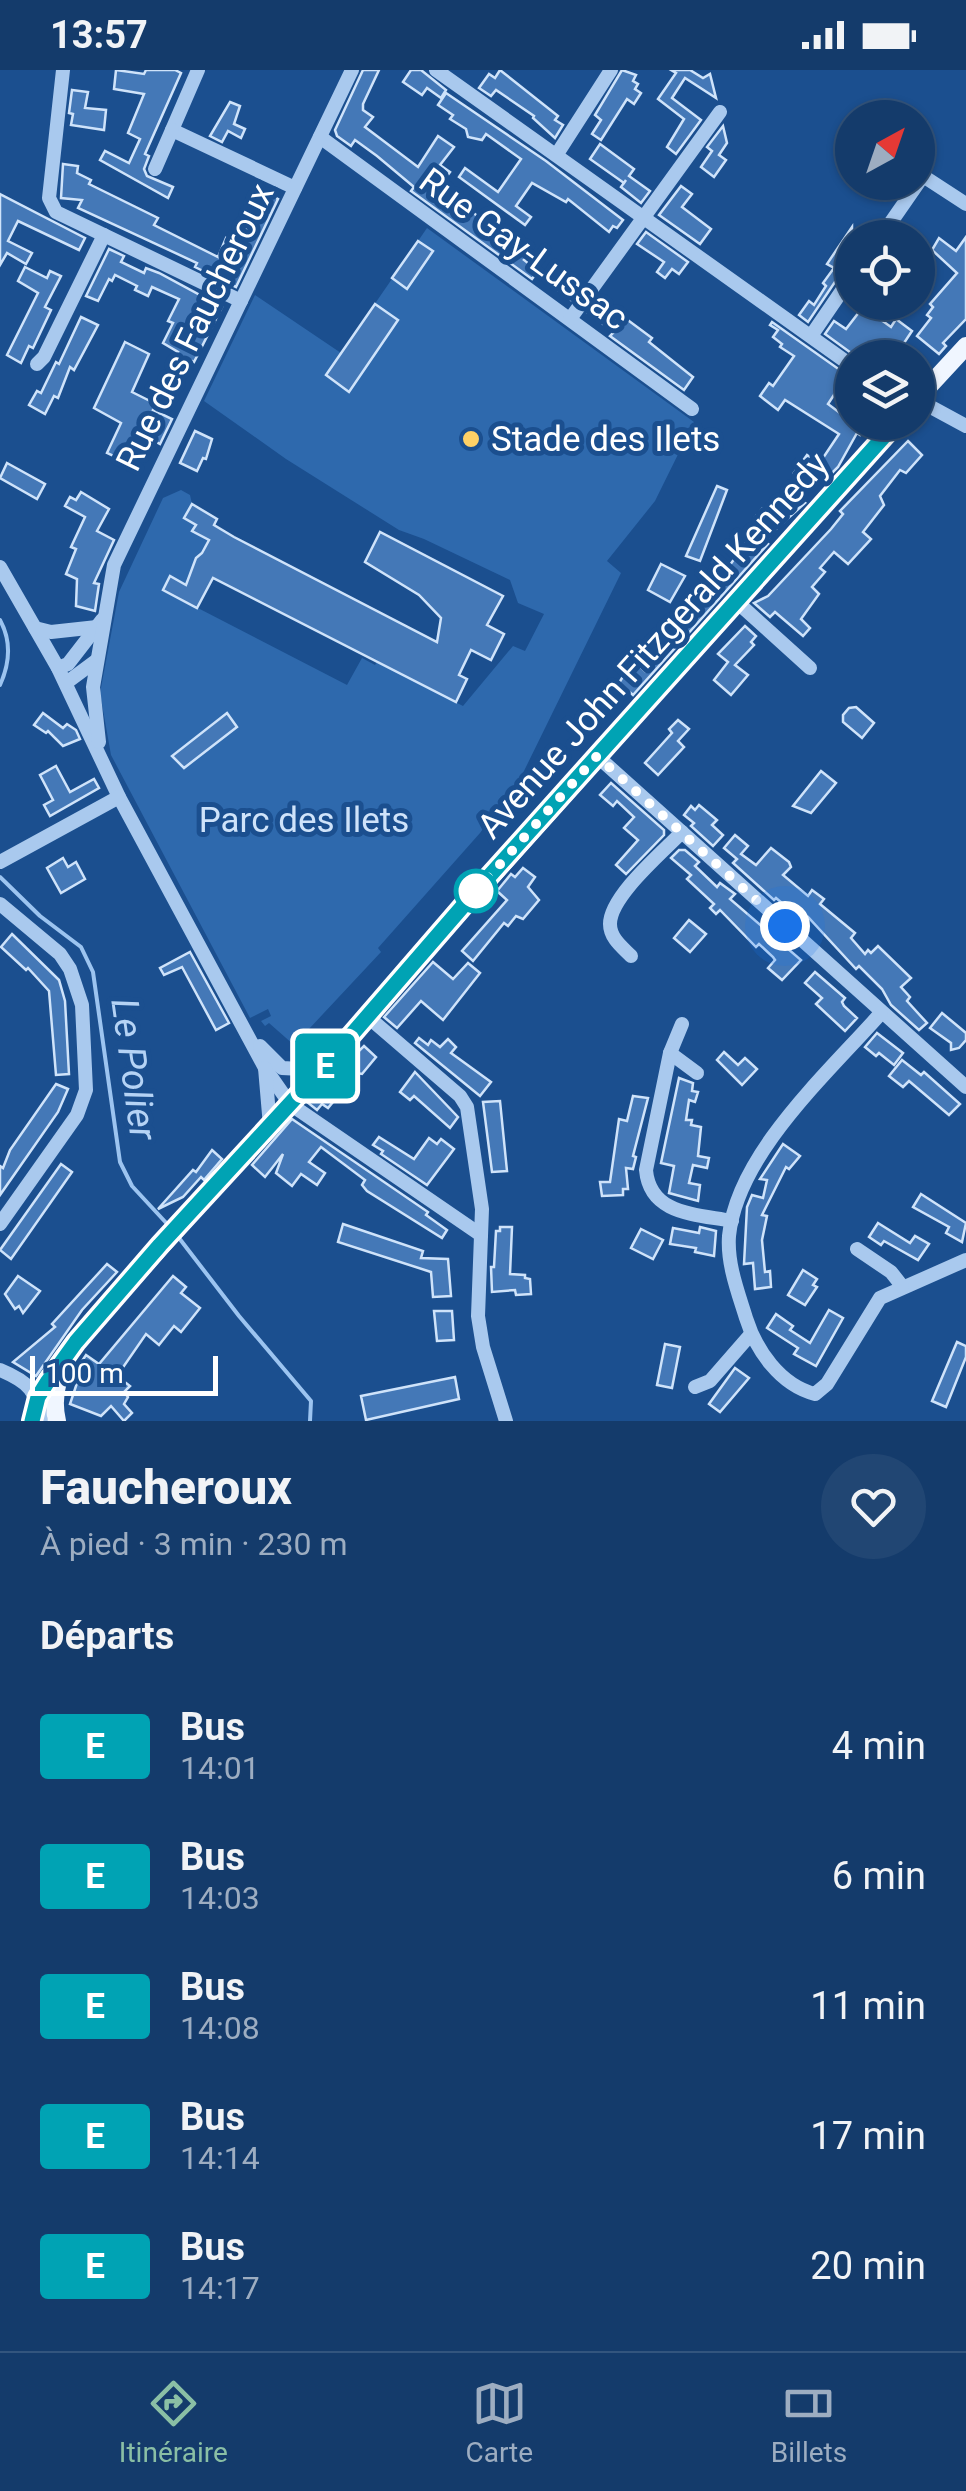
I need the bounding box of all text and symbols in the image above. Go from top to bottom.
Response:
text: 13:57 [50,13,148,57]
north arrow [835,100,935,200]
map controls [835,100,935,440]
street label: Rue Gay-Lussac [411,160,636,339]
street label: Rue des Faucheroux [108,177,283,478]
button: locate [835,220,935,320]
button: layers [835,340,935,440]
place label: Stade des Ilets [491,419,720,460]
marker: Stade des Ilets [460,428,482,450]
street label: Avenue John Fitzgerald Kennedy [469,444,838,847]
park label: Parc des Ilets [199,800,409,841]
unlabelled marker [455,870,497,912]
your location [760,901,810,951]
water label: Le Polier [102,995,166,1144]
line badge: E [292,1034,358,1098]
text: E [315,1046,335,1087]
scale bar [30,1351,218,1396]
text: 100 m [45,1357,124,1390]
button: heart [821,1454,926,1559]
text: Faucheroux [40,1459,292,1516]
text: À pied · 3 min · 230 m [40,1525,347,1563]
text: Départs [40,1614,174,1658]
text: Bus [180,1705,245,1749]
text: 4 min [832,1724,926,1768]
text: E [85,1726,105,1767]
text: 14:01 [180,1749,260,1787]
text: Bus [180,1835,245,1879]
text: 6 min [832,1854,926,1898]
text: E [85,1856,105,1897]
text: 14:03 [180,1879,260,1917]
text: Bus [180,1965,245,2009]
text: 11 min [810,1984,926,2028]
text: E [85,1986,105,2027]
text: 14:08 [180,2009,260,2047]
text: Bus [180,2095,245,2139]
text: 17 min [810,2114,926,2158]
text: E [85,2116,105,2157]
text: 14:14 [180,2139,260,2177]
text: Bus [180,2225,245,2269]
text: 20 min [810,2244,926,2288]
text: E [85,2246,105,2287]
text: 14:17 [180,2269,260,2307]
tab: Itinéraire [119,2376,228,2469]
tab: Carte [465,2376,533,2469]
tab: Billets [771,2376,847,2469]

